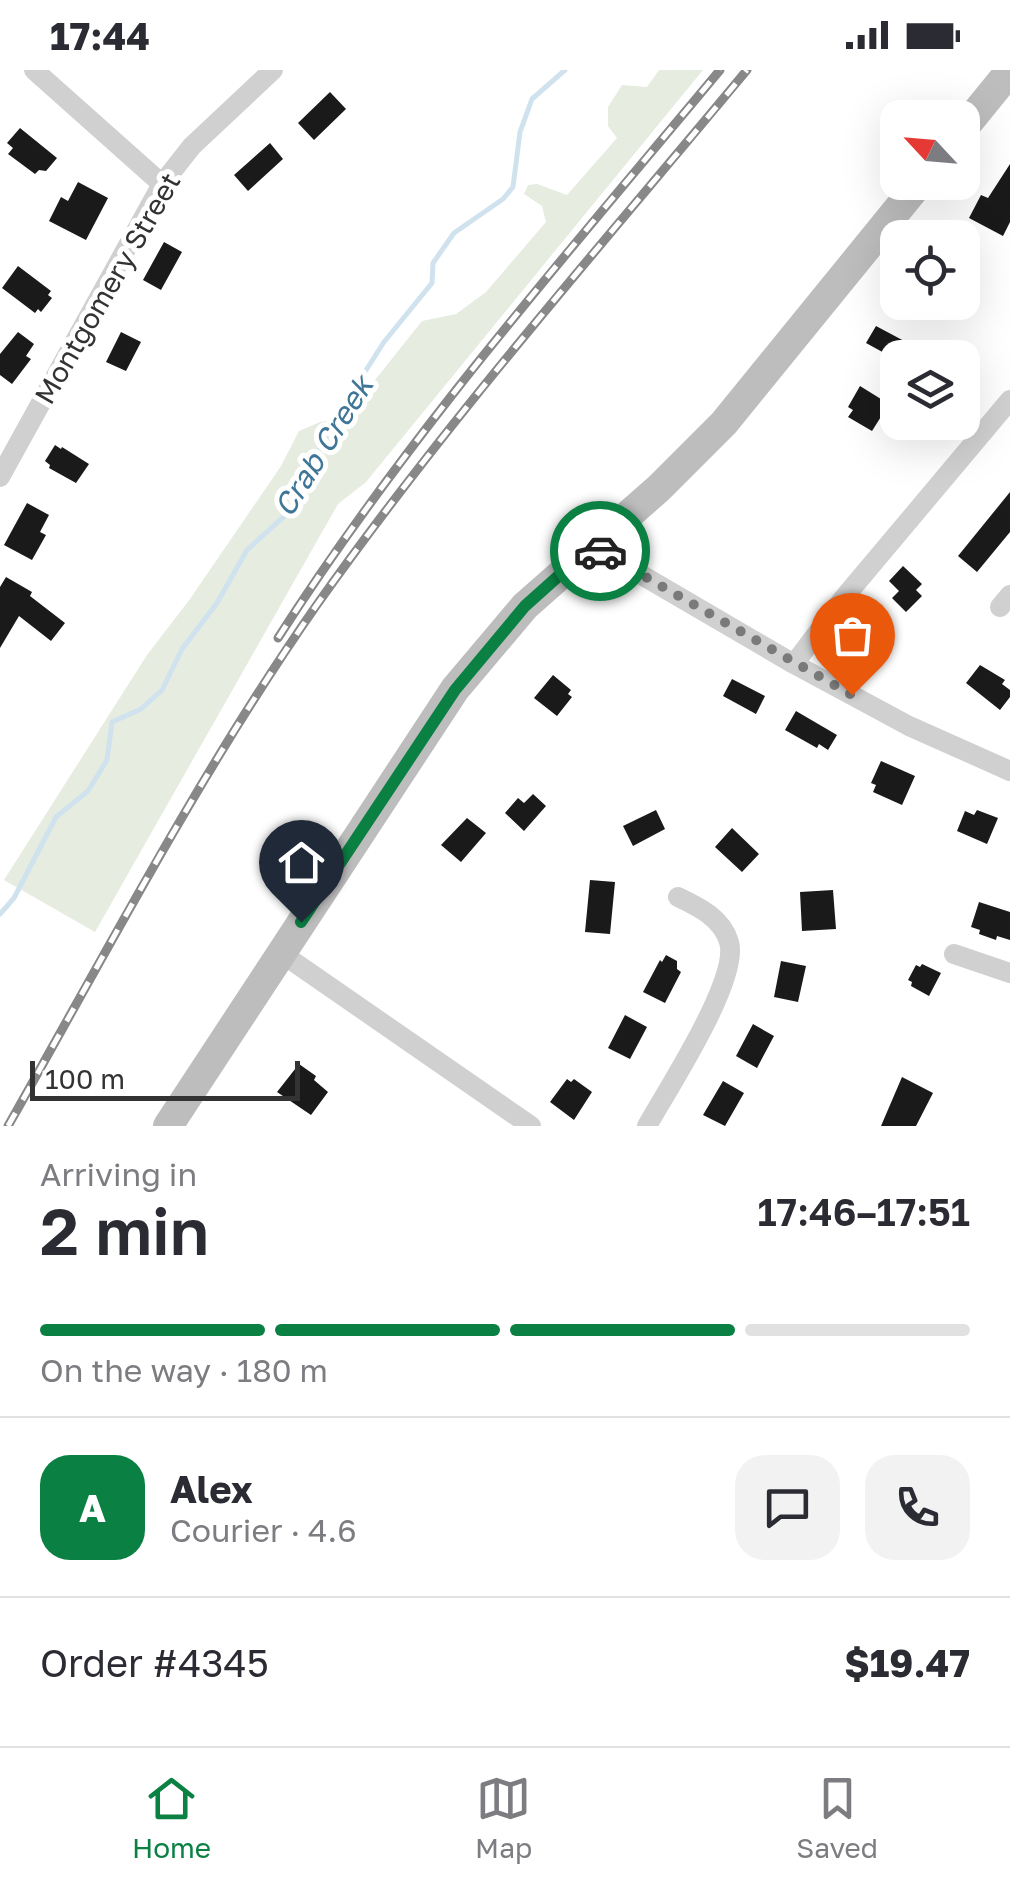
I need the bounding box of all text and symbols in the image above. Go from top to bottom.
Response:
text: 17:44 [50,13,150,58]
north arrow [880,100,980,200]
map controls [880,100,980,440]
street label: Montgomery Street [27,167,187,409]
button: locate [880,220,980,320]
button: layers [880,340,980,440]
water label: Crab Creek [266,367,382,523]
courier [550,501,650,601]
icon: car [573,524,628,579]
pin [810,593,895,696]
icon: bag [825,608,880,663]
pin [259,820,344,923]
icon: home [274,835,329,890]
scale bar [30,1056,300,1100]
text: 100 m [45,1062,125,1095]
text: Arriving in [40,1155,197,1193]
text: 17:46–17:51 [757,1189,970,1234]
text: 2 min [40,1191,209,1269]
text: On the way · 180 m [40,1351,328,1389]
button: chat [735,1455,840,1560]
button: phone [865,1455,970,1560]
text: Alex [170,1466,253,1511]
text: A [79,1485,106,1530]
text: Courier · 4.6 [170,1511,357,1549]
text: Order #4345 [40,1640,269,1685]
text: $19.47 [844,1640,970,1685]
tab: Home [132,1771,211,1864]
tab: Map [475,1771,532,1864]
tab: Saved [796,1771,878,1864]

